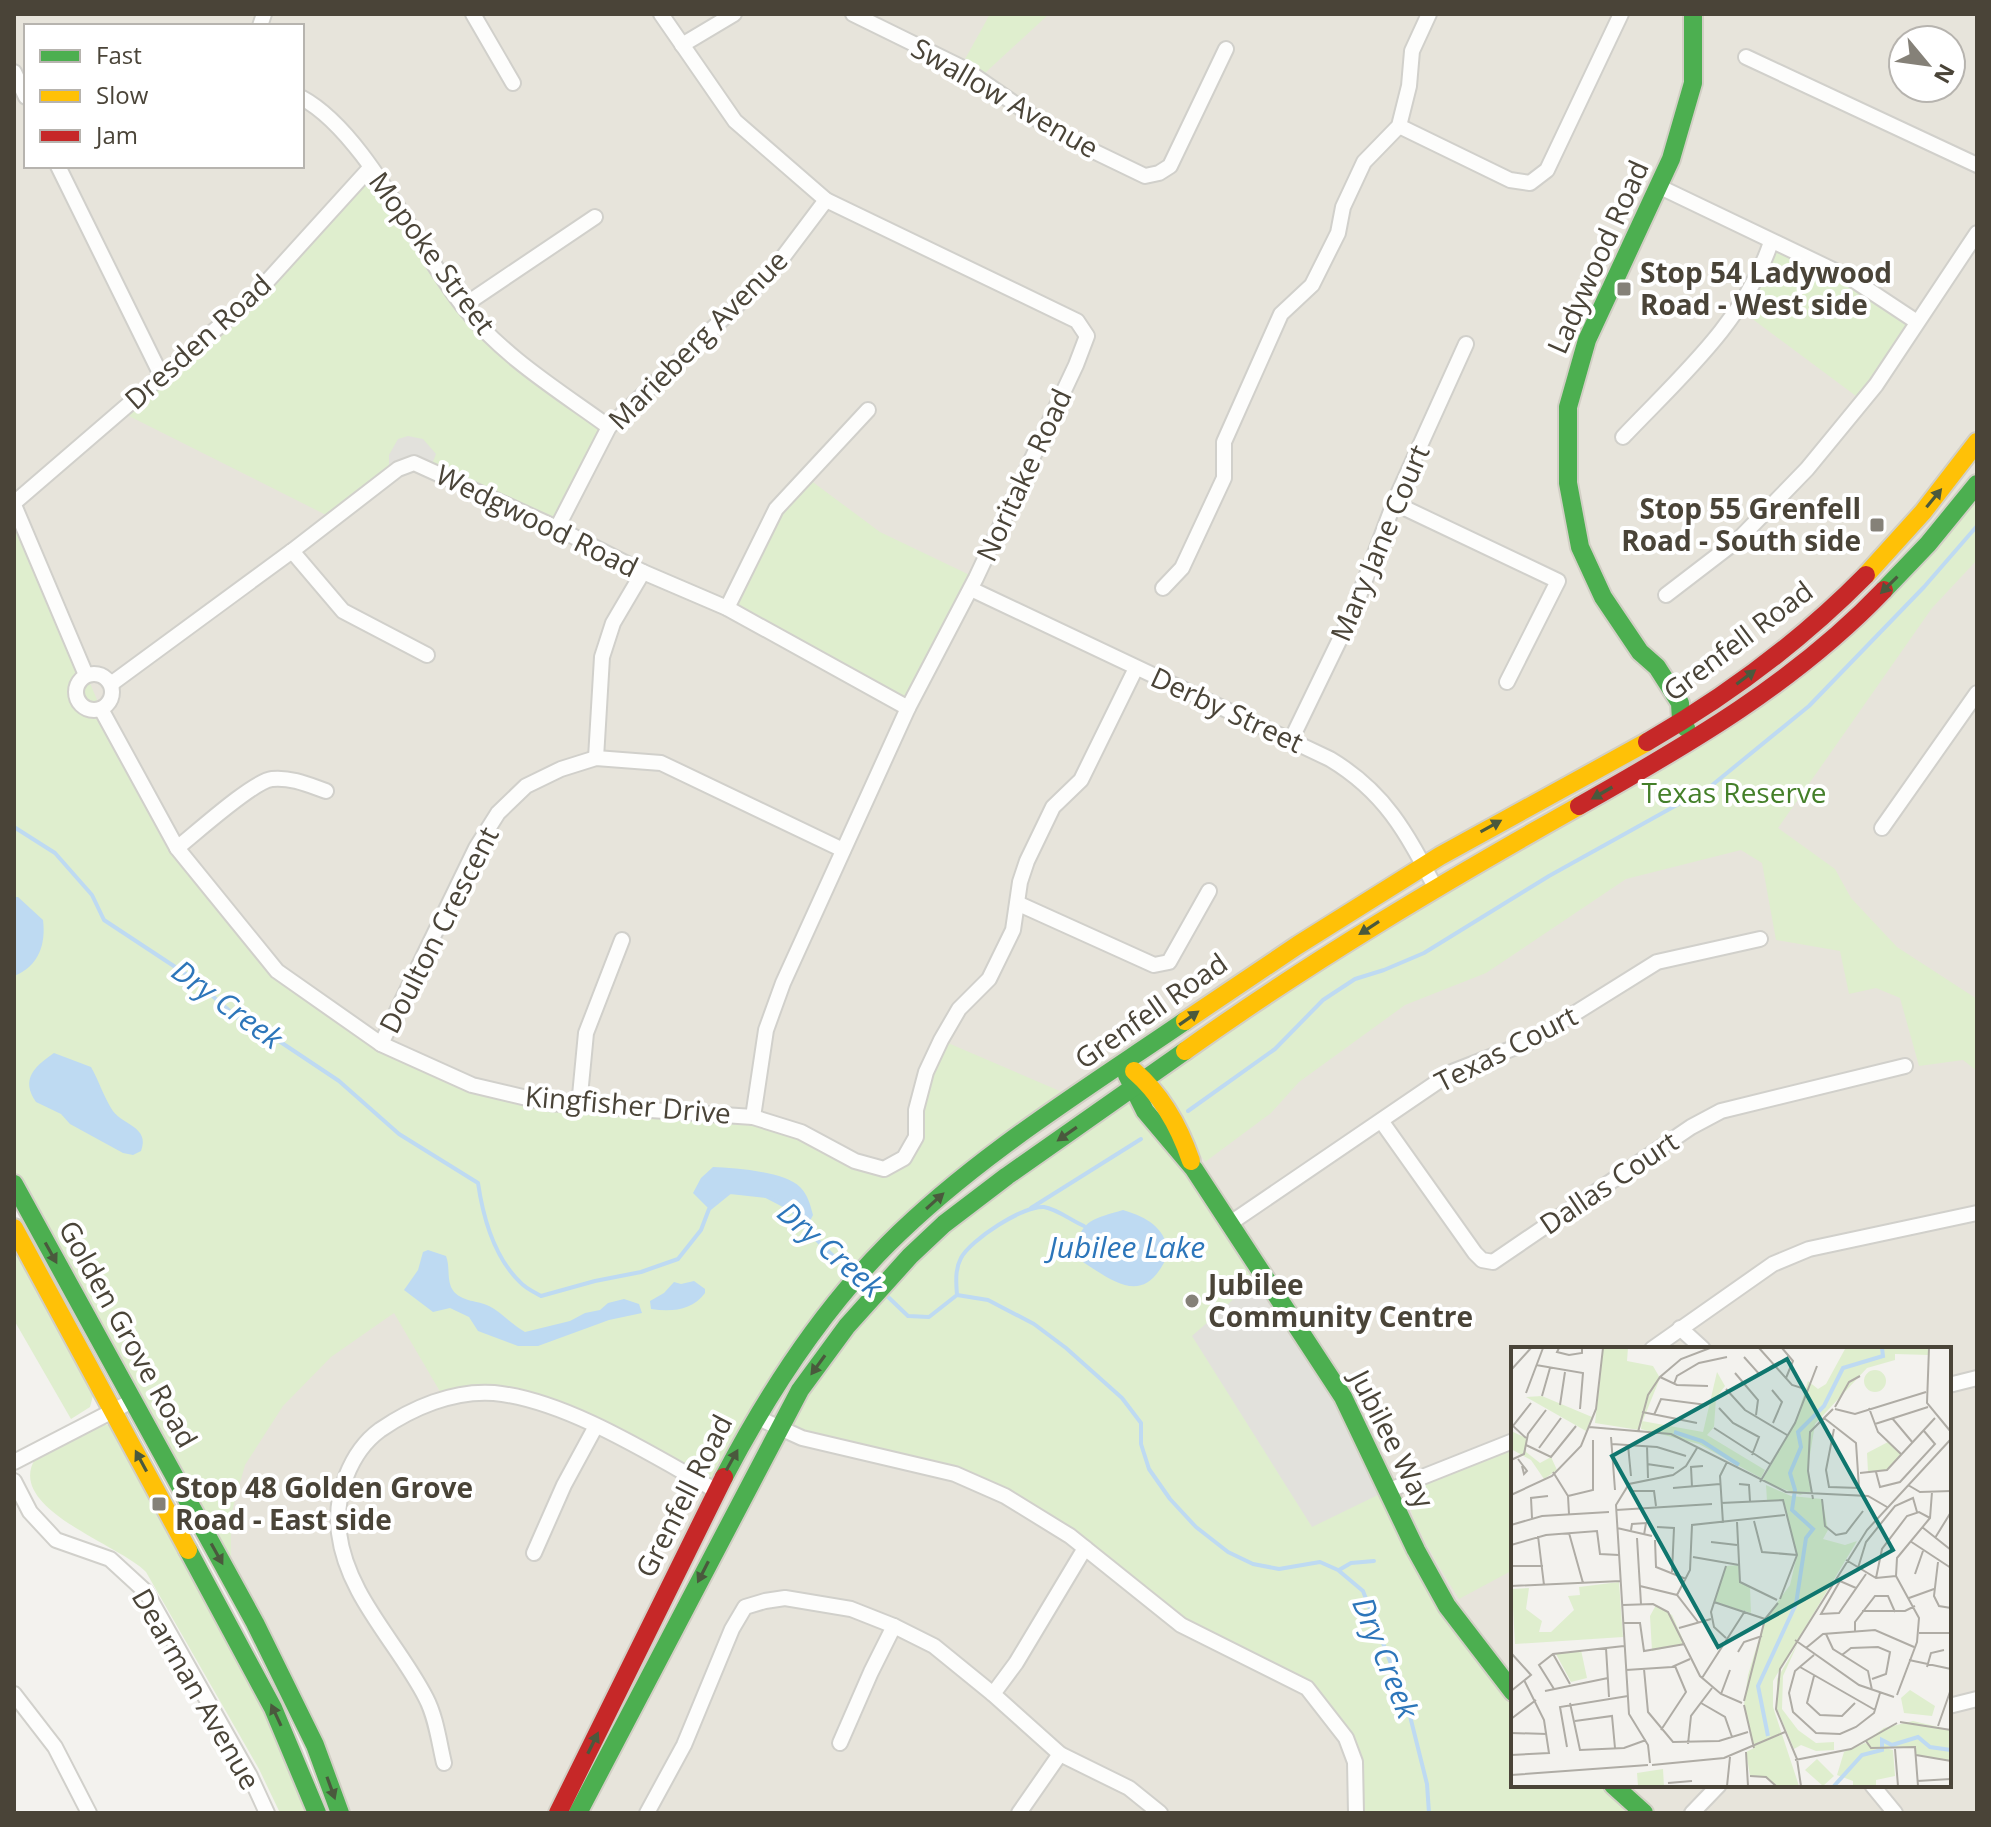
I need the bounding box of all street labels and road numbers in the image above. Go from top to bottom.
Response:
street label: Swallow Avenue [905,28,1106,166]
street label: Ladywood Road [1537,154,1657,359]
street label: Mopoke Street [361,164,505,341]
street label: Marieberg Avenue [599,241,795,437]
street label: Dresden Road [116,265,279,417]
street label: Noritake Road [966,382,1080,567]
street label: Mary Jane Court [1321,439,1438,647]
street label: Wedgwood Road [430,455,645,586]
street label: Grenfell Road [1655,571,1820,709]
street label: Derby Street [1145,657,1310,761]
street label: Doulton Crescent [370,820,507,1039]
street label: Grenfell Road [1067,944,1234,1077]
street label: Texas Court [1428,996,1583,1100]
street label: Kingfisher Drive [524,1076,733,1132]
street label: Dallas Court [1532,1122,1685,1242]
street label: Golden Grove Road [51,1213,207,1454]
street label: Jubilee Way [1341,1360,1444,1515]
street label: Grenfell Road [626,1408,740,1583]
street label: Dearman Avenue [124,1581,270,1796]

